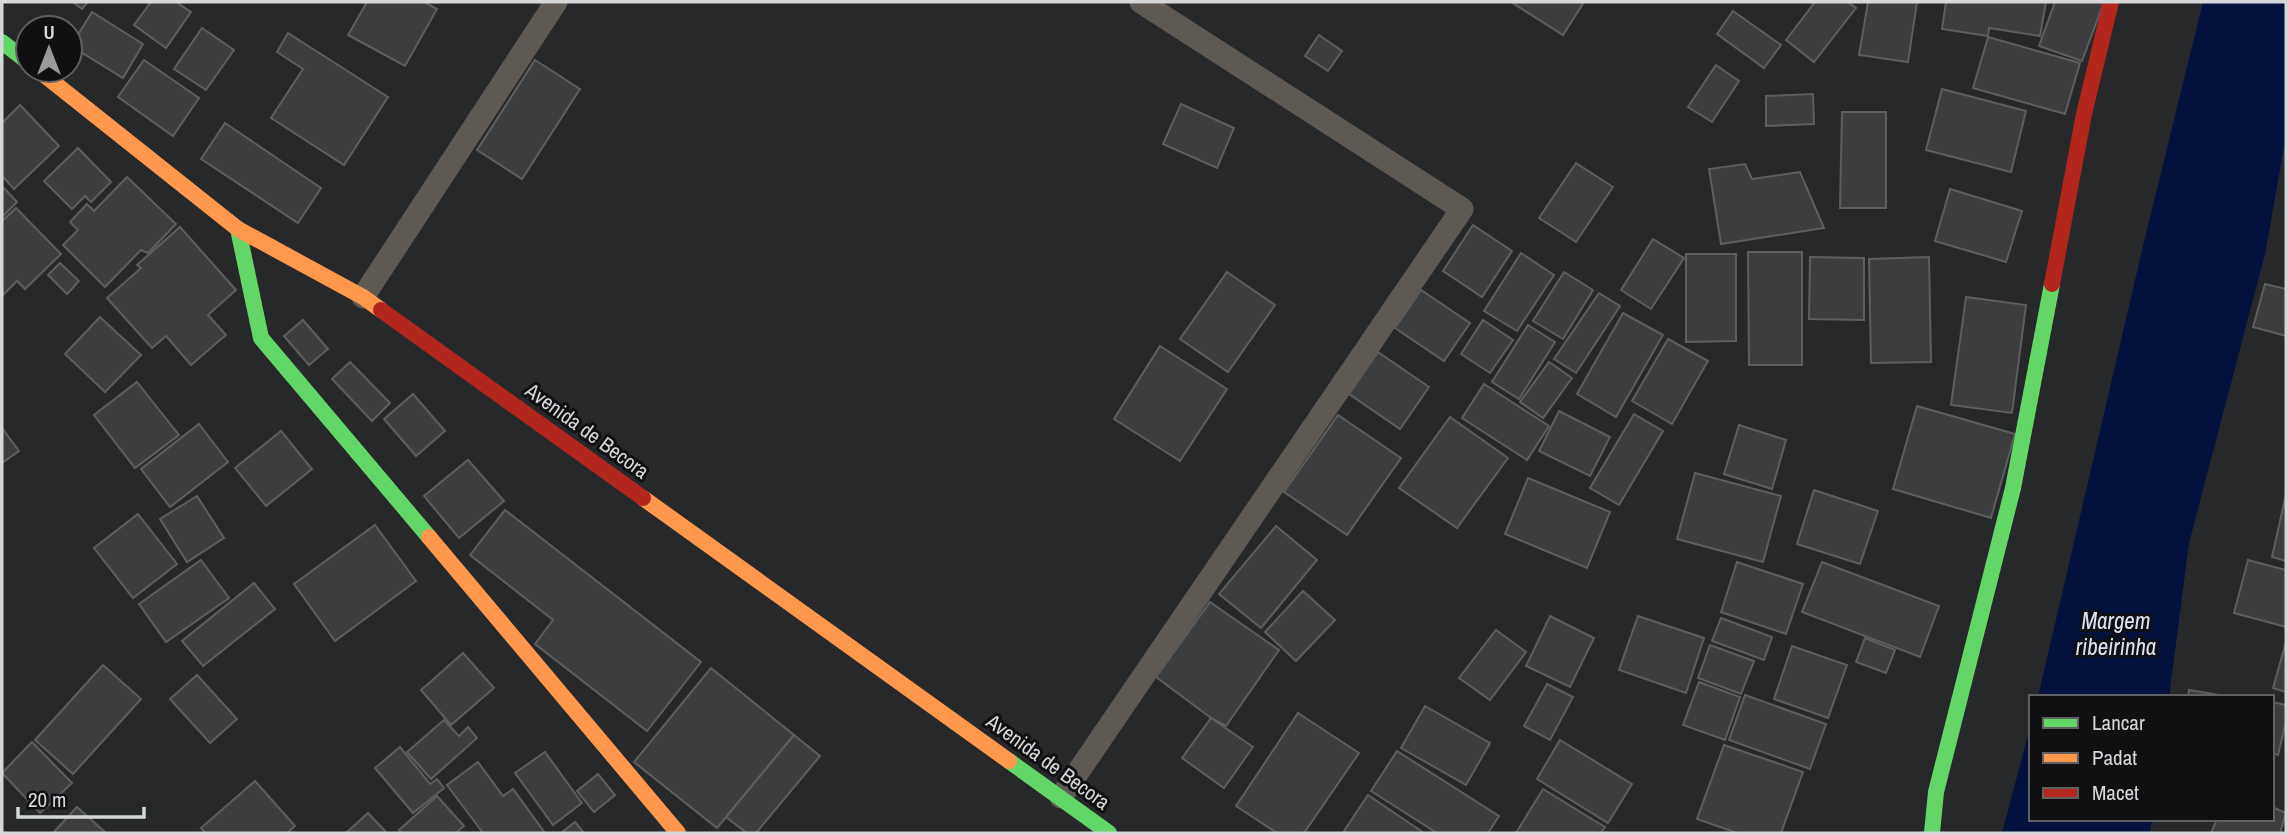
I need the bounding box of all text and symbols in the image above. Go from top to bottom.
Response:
north arrow [14,14,84,84]
text: U [43,19,55,45]
street label: Avenida de Becora [519,375,655,486]
water label: Margem ribeirinha [2076,605,2156,662]
legend [2029,695,2274,821]
street label: Avenida de Becora [980,706,1116,817]
text: Lancar [2092,708,2145,737]
text: Padat [2092,743,2137,772]
scale bar [18,776,144,820]
text: Macet [2092,778,2139,807]
text: 20 m [28,785,66,814]

